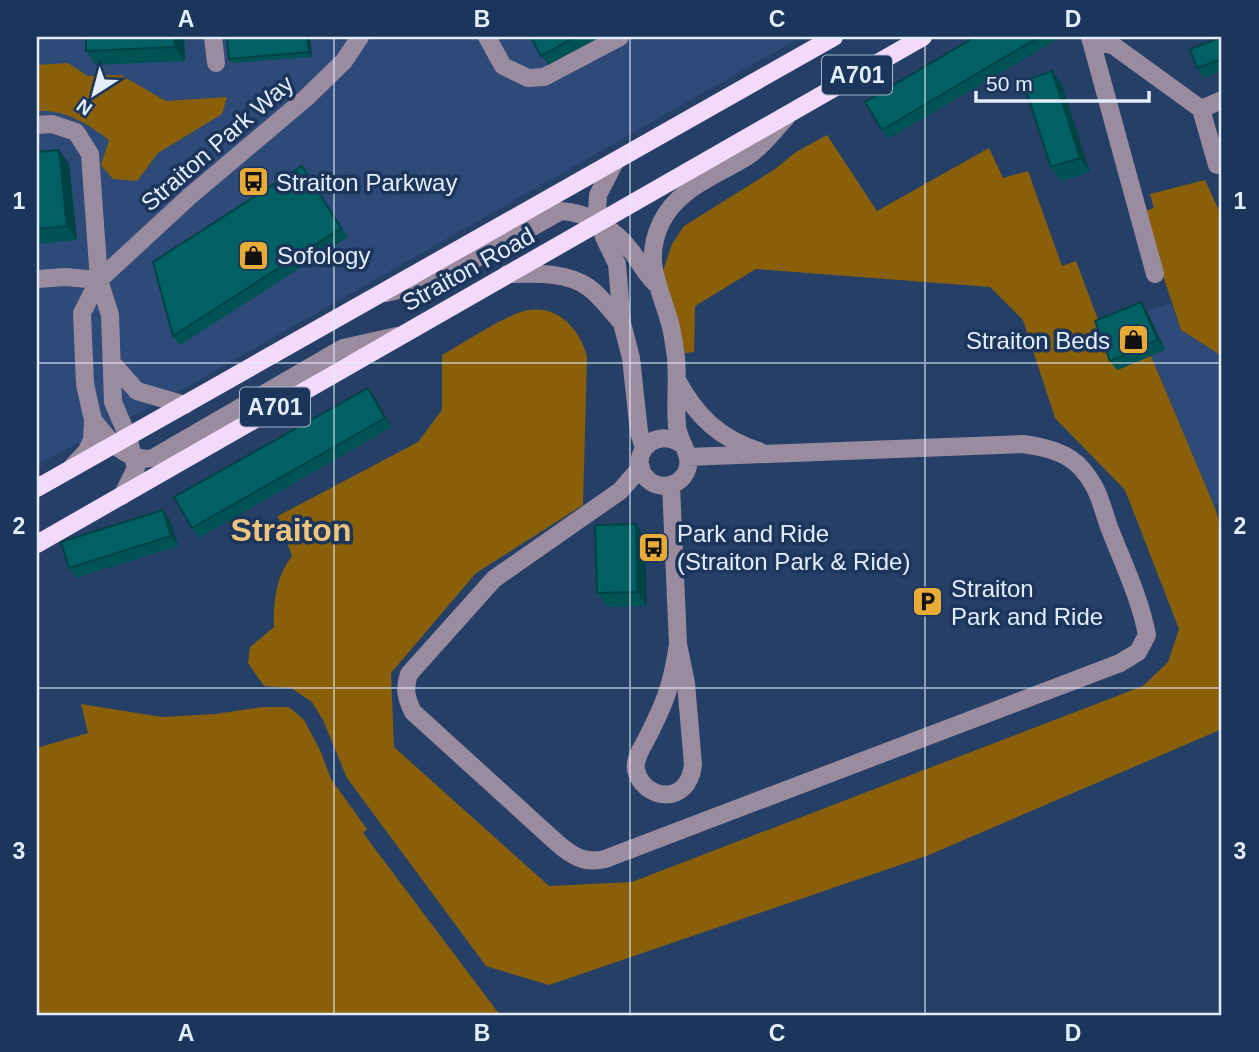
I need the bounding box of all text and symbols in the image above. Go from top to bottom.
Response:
text: A [178,6,194,32]
text: B [474,6,490,32]
text: C [769,6,785,32]
text: D [1065,6,1081,32]
road number: A701 [822,55,892,94]
north arrow [60,60,130,130]
scale bar [976,60,1149,104]
street label: Straiton Park Way [135,70,299,216]
text: 50 m [986,72,1033,95]
text: N [73,95,96,120]
bus stop icon: Straiton Parkway [236,165,270,199]
place label: Straiton Parkway [276,169,457,196]
text: 1 [13,188,26,214]
text: 1 [1234,188,1247,214]
street label: Straiton Road [397,222,539,316]
shop icon: Sofology [237,238,271,272]
place label: Sofology [277,242,370,269]
shop icon: Straiton Beds [1116,323,1150,357]
place label: Straiton Beds [966,327,1110,354]
road number: A701 [240,388,310,426]
district label: Straiton [231,512,351,548]
text: 2 [13,513,25,539]
text: 2 [1234,513,1246,539]
place label: Park and Ride (Straiton Park & Ride) [677,520,910,575]
bus stop icon: Park and Ride (Straiton Park & Ride) [637,530,671,564]
place label: Straiton Park and Ride [951,575,1103,630]
parking icon: Straiton Park and Ride [911,585,945,619]
text: 3 [13,838,25,864]
text: 3 [1234,838,1246,864]
text: A [178,1020,194,1046]
text: B [474,1020,490,1046]
text: C [769,1020,785,1046]
text: D [1065,1020,1081,1046]

